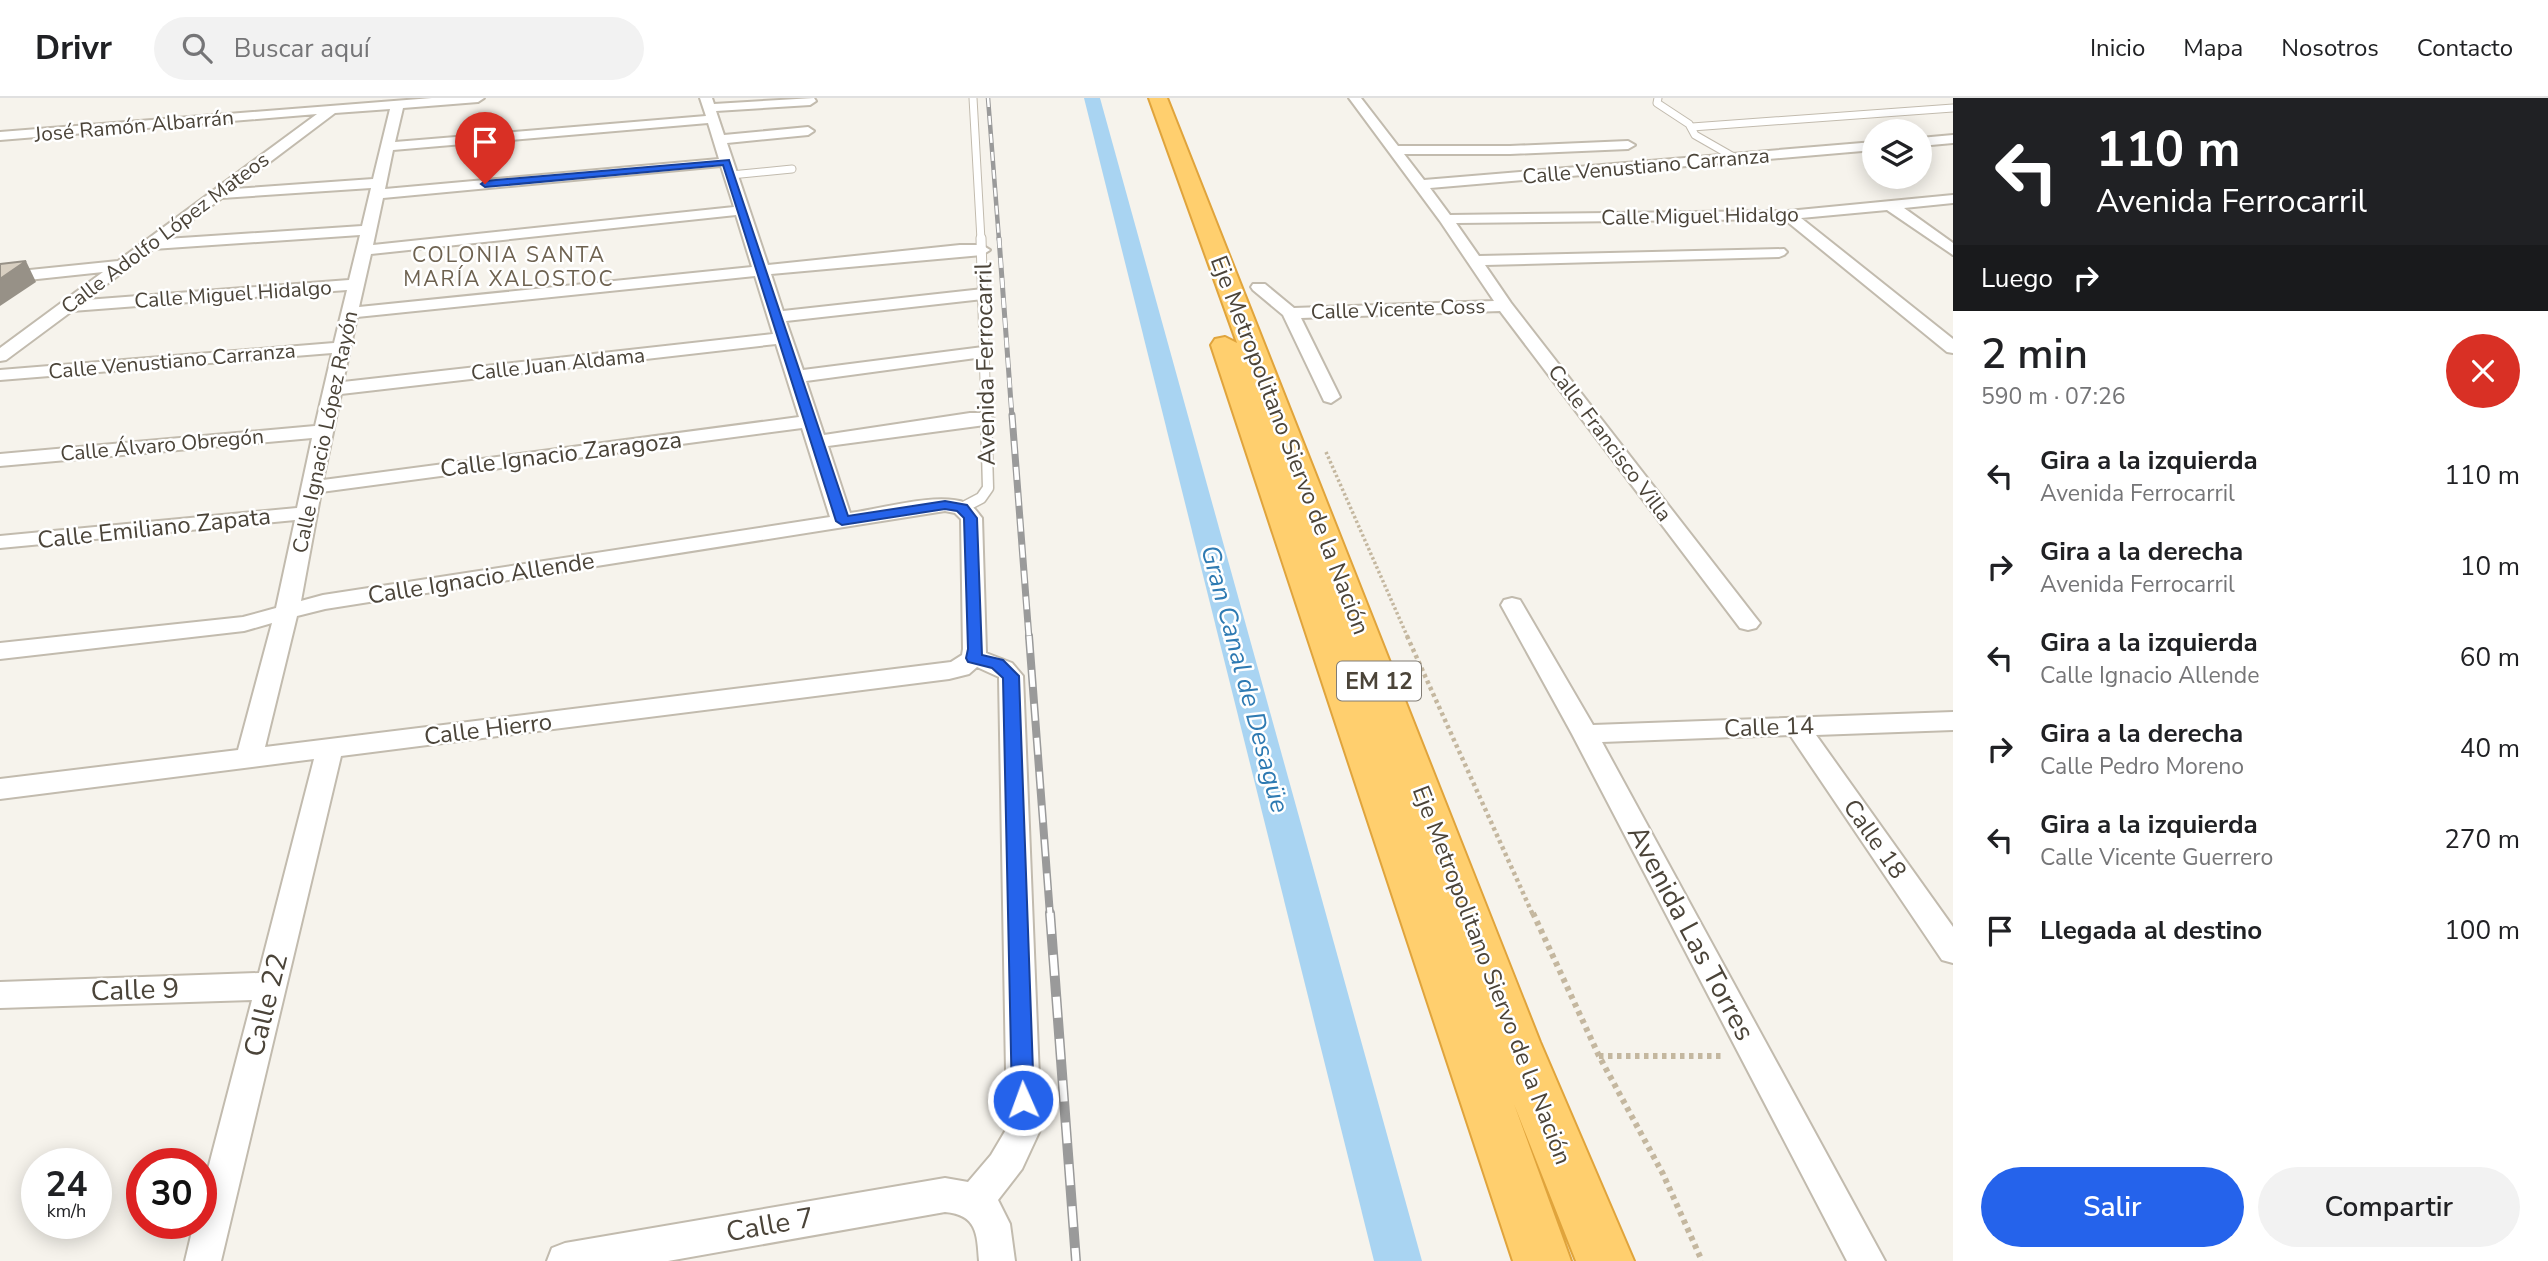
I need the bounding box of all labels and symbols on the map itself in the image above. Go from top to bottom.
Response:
street label: José Ramón Albarrán [32,103,235,149]
pin [455,112,515,184]
street label: Calle Venustiano Carranza [1521,141,1771,191]
street label: Calle Adolfo López Mateos [55,146,275,320]
street label: Calle Miguel Hidalgo [1601,200,1799,232]
district label: COLONIA SANTA MARÍA XALOSTOC [403,241,615,293]
street label: Eje Metropolitano Siervo de la Nación [1203,251,1377,639]
street label: Avenida Ferrocarril [967,262,1003,466]
street label: Calle Miguel Hidalgo [133,273,333,315]
street label: Calle Vicente Coss [1310,292,1486,326]
street label: Calle Ignacio López Rayón [286,308,364,556]
street label: Calle Venustiano Carranza [47,336,297,386]
street label: Calle Juan Aldama [470,341,646,387]
street label: Calle Francisco Villa [1542,359,1678,527]
street label: Calle Álvaro Obregón [59,422,265,468]
street label: Calle Ignacio Zaragoza [438,423,684,485]
street label: Calle Emiliano Zapata [36,500,272,556]
water label: Gran Canal de Desagüe [1192,541,1298,817]
street label: Calle Ignacio Allende [365,544,597,612]
road number: EM 12 [1337,662,1421,701]
street label: Calle Hierro [422,705,554,753]
street label: Calle 14 [1723,709,1815,745]
street label: Eje Metropolitano Siervo de la Nación [1405,781,1579,1169]
street label: Calle 18 [1836,793,1914,885]
street label: Avenida Las Torres [1618,819,1764,1047]
street label: Calle 22 [235,949,297,1061]
street label: Calle 9 [90,969,180,1011]
position arrow [986,1063,1060,1137]
speed limit sign: 30 [126,1148,217,1239]
street label: Calle 7 [723,1199,817,1251]

